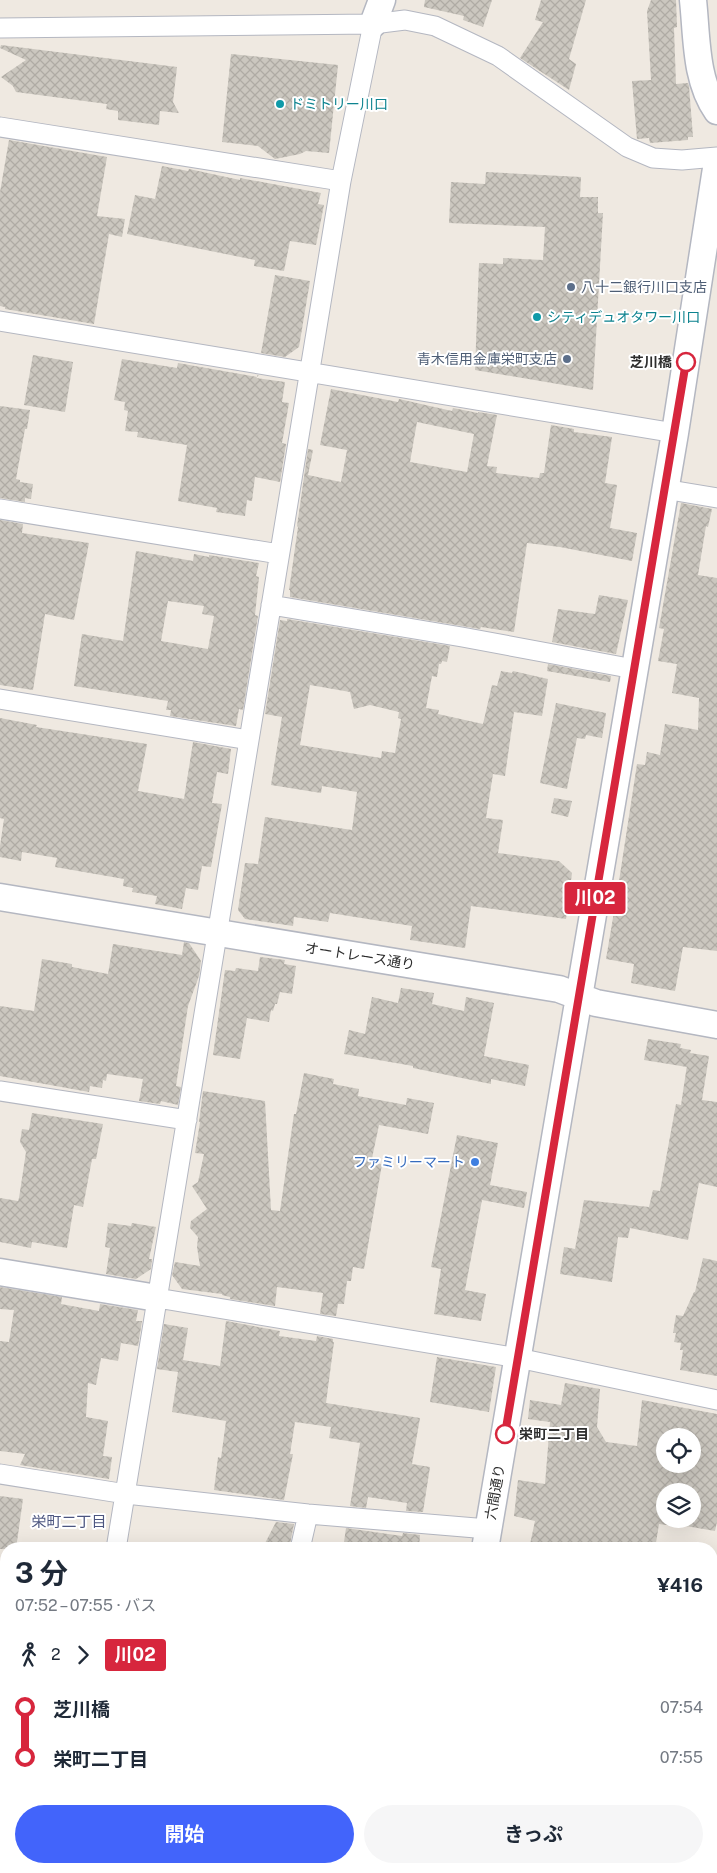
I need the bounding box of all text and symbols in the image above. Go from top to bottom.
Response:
place label: ドミトリー川口 [290,96,388,112]
marker: ドミトリー川口 [274,98,286,110]
place label: 八十二銀行川口支店 [581,279,707,295]
marker: 八十二銀行川口支店 [565,281,577,293]
place label: シティデュオタワー川口 [547,309,700,325]
marker: シティデュオタワー川口 [531,311,543,323]
place label: 青木信用金庫栄町支店 [417,351,557,367]
marker: 芝川橋 [676,352,696,372]
marker: 青木信用金庫栄町支店 [561,353,573,365]
place label: 芝川橋 [630,354,672,370]
line badge: 川02 [566,882,624,914]
text: 川02 [574,887,616,908]
street label: オートレース通り [304,939,416,973]
place label: ファミリーマート [353,1154,465,1170]
marker: ファミリーマート [469,1156,481,1168]
marker: 栄町二丁目 [495,1424,515,1444]
place label: 栄町二丁目 [519,1426,589,1442]
map controls [656,1428,701,1528]
button: locate [656,1428,701,1473]
street label: 六間通り [482,1463,508,1521]
button: layers [656,1483,701,1528]
district label: 栄町二丁目 [31,1513,107,1530]
text: 3 分 [15,1556,68,1589]
text: ¥416 [657,1574,703,1596]
text: 07:52 – 07:55 · バス [15,1596,156,1615]
icon: walk [15,1641,43,1669]
icon: forward [69,1641,97,1669]
text: 川02 [115,1644,156,1665]
text: 2 [51,1645,61,1664]
text: 芝川橋 [53,1698,110,1720]
text: 07:54 [660,1698,703,1717]
text: 栄町二丁目 [53,1748,148,1770]
text: 07:55 [660,1748,703,1767]
button: 開始 [15,1805,354,1863]
button: きっぷ [364,1805,703,1863]

